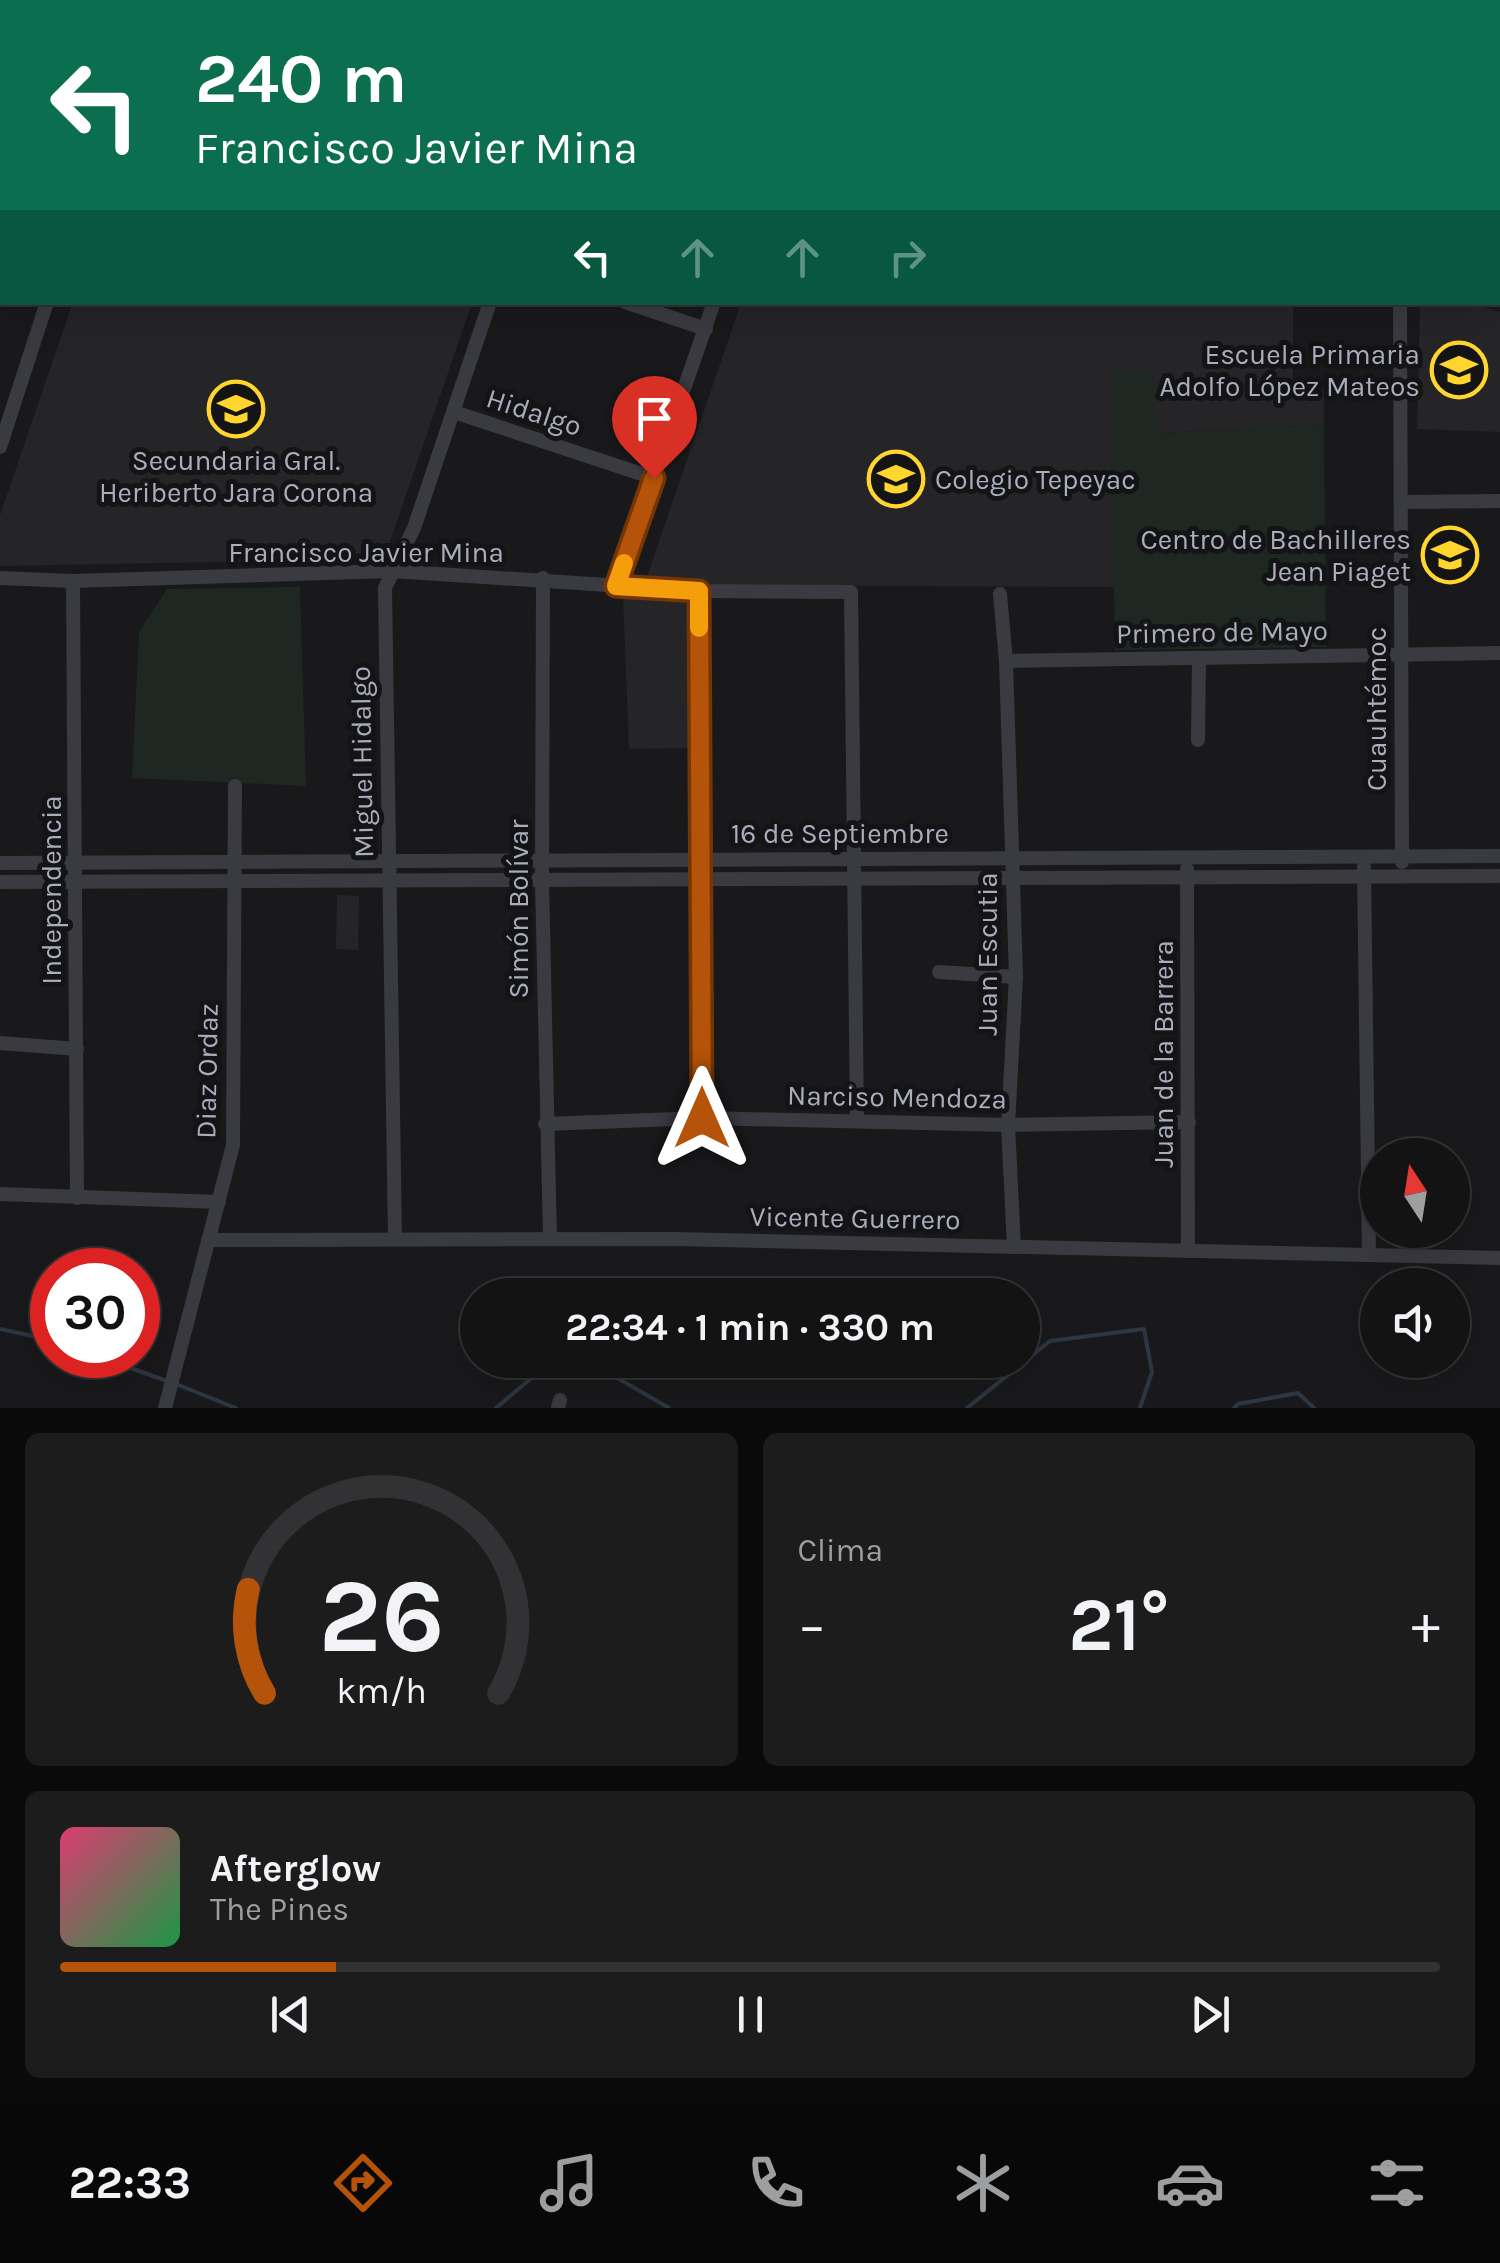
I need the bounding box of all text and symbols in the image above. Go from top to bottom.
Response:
text: 240 m [195,38,407,120]
icon: left [30,40,160,170]
text: Francisco Javier Mina [195,122,638,174]
icon: left [565,230,620,285]
icon: ahead [670,230,725,285]
icon: ahead [775,230,830,285]
icon: right [880,230,935,285]
place label: Escuela Primaria Adolfo López Mateos [1160,338,1420,403]
school or university icon: Escuela Primaria Adolfo López Mateos [1429,340,1489,400]
pin [612,376,697,479]
school or university icon: Secundaria Gral. Heriberto Jara Corona [206,379,266,439]
street label: Hidalgo [482,381,586,443]
icon: arrive [627,391,682,446]
place label: Secundaria Gral. Heriberto Jara Corona [99,444,373,509]
school or university icon: Colegio Tepeyac [866,449,926,509]
place label: Colegio Tepeyac [935,463,1136,496]
place label: Centro de Bachilleres Jean Piaget [1141,523,1411,588]
school or university icon: Centro de Bachilleres Jean Piaget [1420,525,1480,585]
street label: Francisco Javier Mina [228,536,504,569]
street label: Primero de Mayo [1116,614,1328,650]
street label: Cuauhtémoc [1360,627,1393,791]
street label: Miguel Hidalgo [344,666,380,858]
street label: Independencia [35,795,68,985]
street label: 16 de Septiembre [731,817,949,850]
street label: Simón Bolívar [502,819,535,998]
street label: Juan Escutia [971,872,1004,1036]
street label: Juan de la Barrera [1147,940,1180,1168]
street label: Diaz Ordaz [189,1003,225,1139]
position arrow [650,1066,754,1170]
street label: Narciso Mendoza [787,1079,1007,1115]
north arrow [1360,1138,1470,1248]
map controls [1360,1138,1470,1378]
street label: Vicente Guerrero [749,1200,961,1236]
speed limit sign: 30 [30,1248,160,1378]
button: sound [1360,1268,1470,1378]
text: 22:34 · 1 min · 330 m [565,1305,935,1350]
text: Clima [798,1532,883,1569]
text: 26 [318,1556,444,1677]
text: 21° [1068,1581,1169,1669]
text: − [798,1593,826,1657]
text: + [1411,1593,1440,1657]
text: km/h [336,1670,427,1712]
text: Afterglow [210,1846,381,1891]
text: The Pines [210,1891,349,1928]
icon: previous [263,1987,318,2042]
icon: pause [723,1987,778,2042]
icon: next [1183,1987,1238,2042]
icon: directions [328,2148,398,2218]
icon: music [534,2148,604,2218]
icon: phone [741,2148,811,2218]
icon: climate [948,2148,1018,2218]
icon: car [1155,2148,1225,2218]
icon: filters [1362,2148,1432,2218]
text: 22:33 [68,2157,191,2209]

